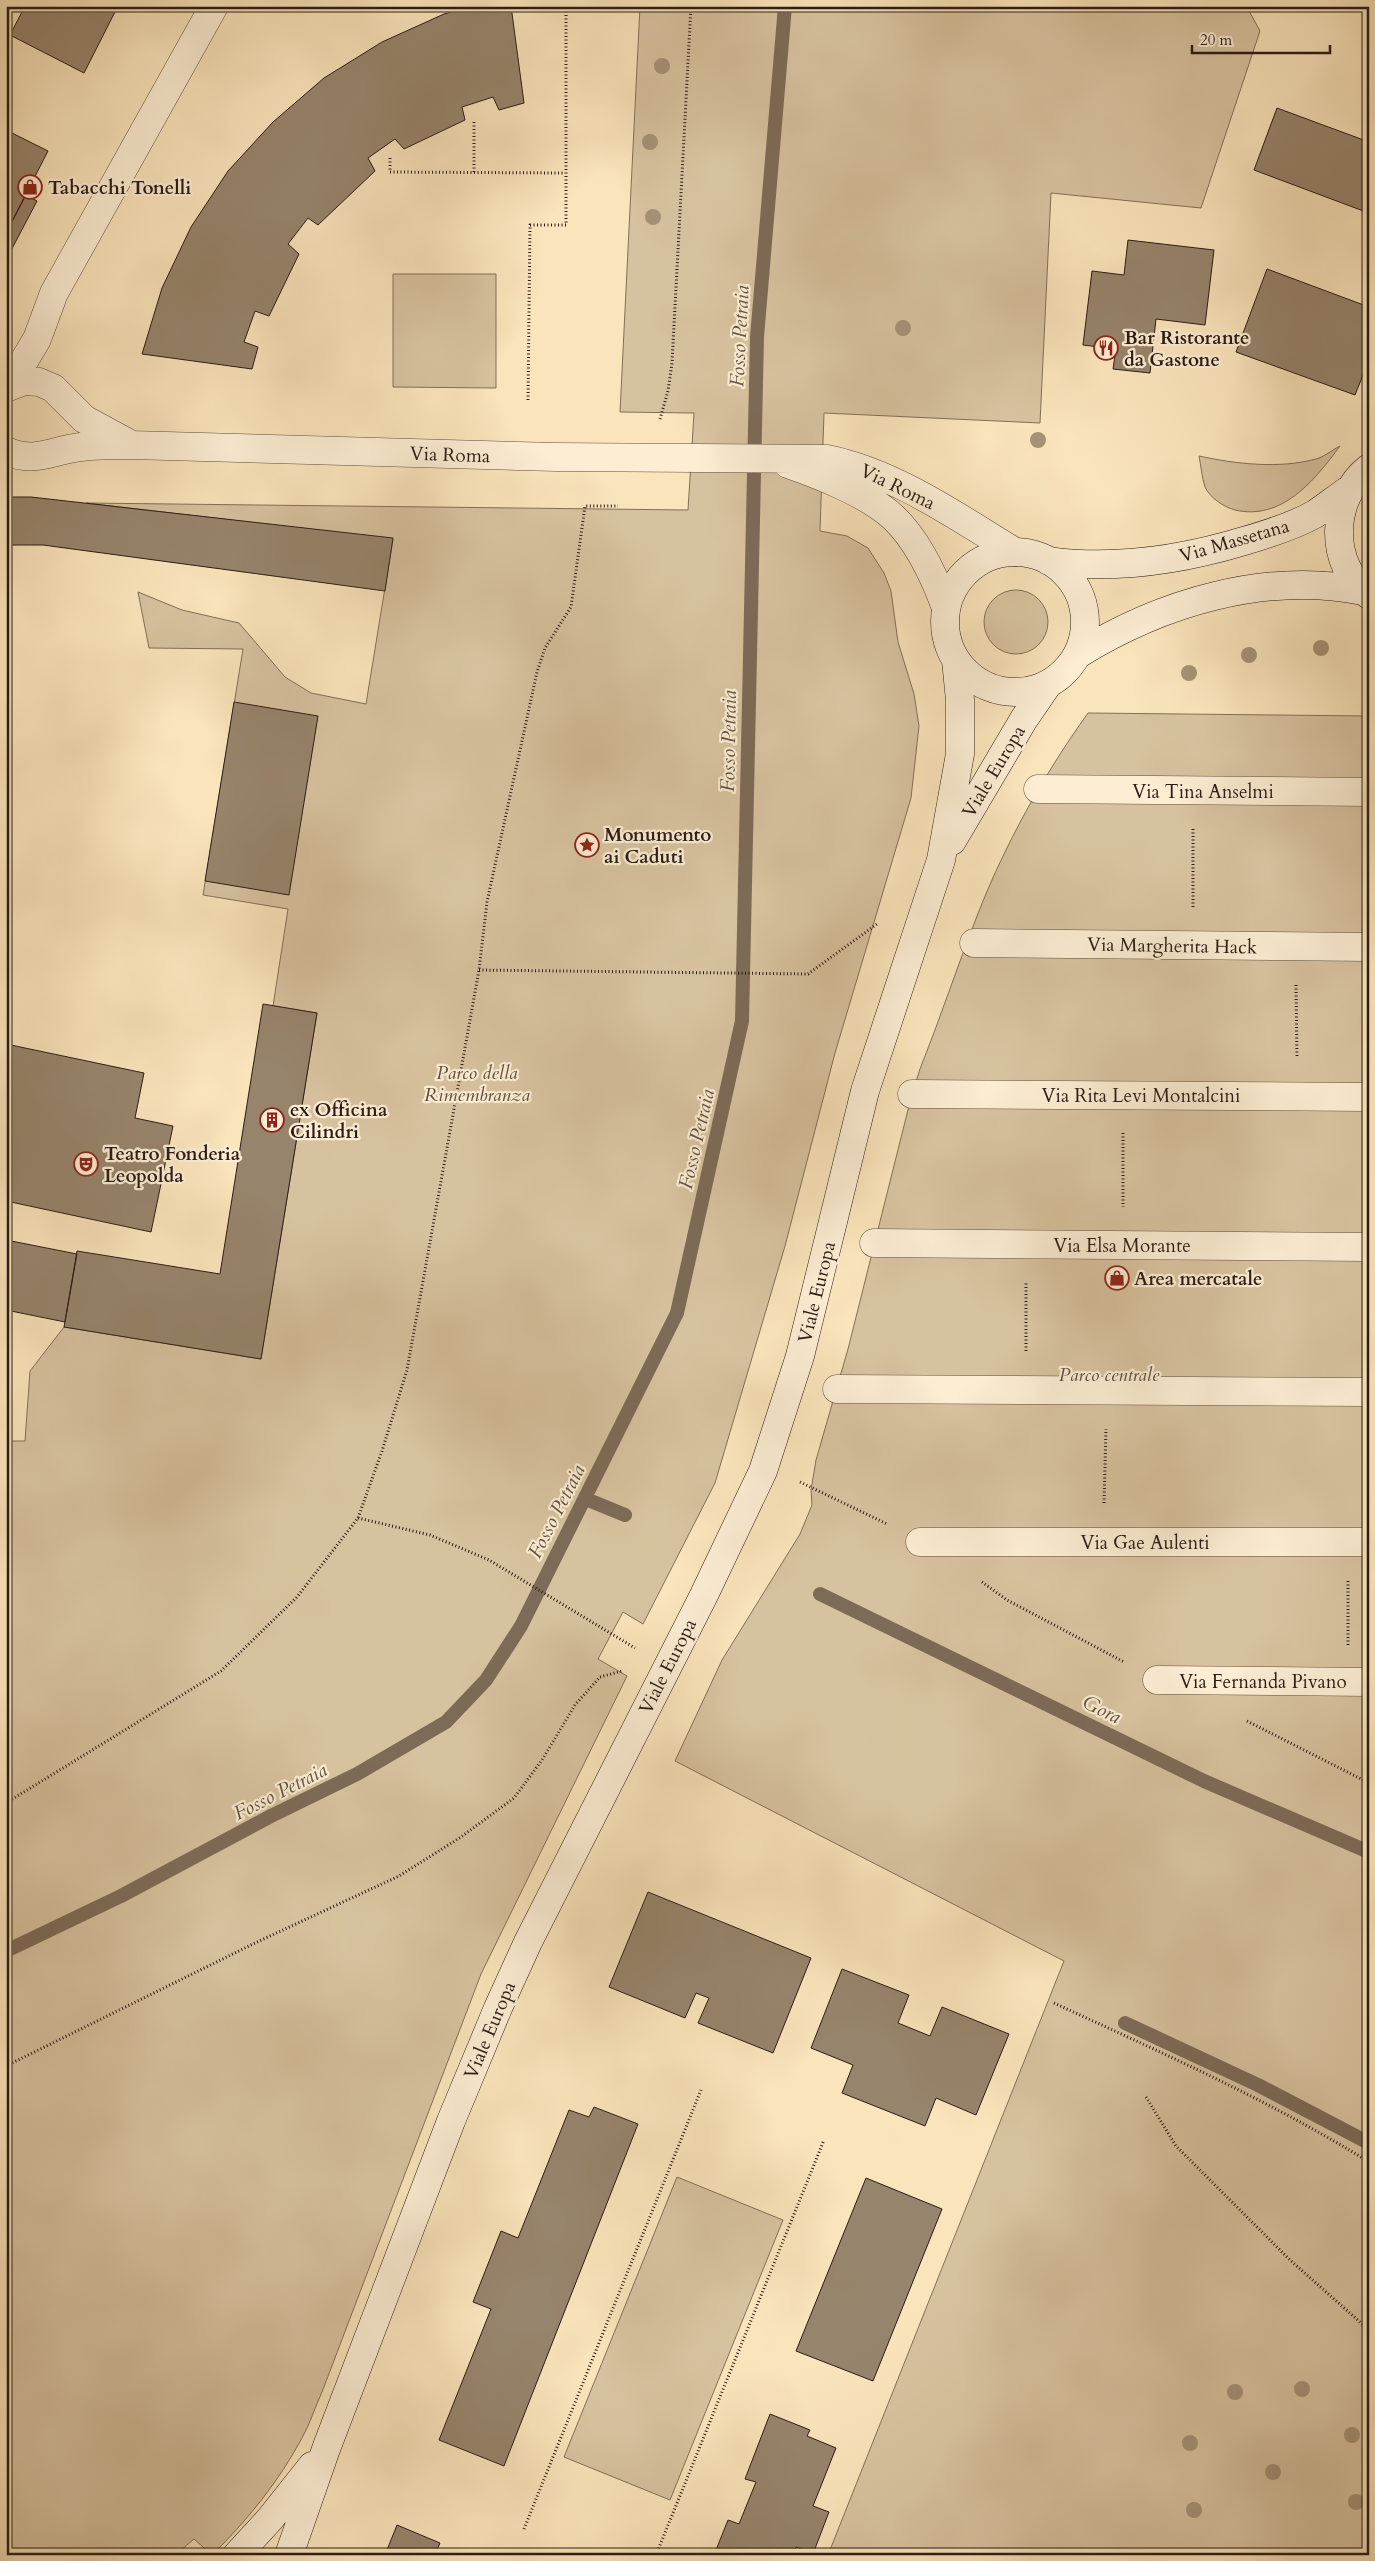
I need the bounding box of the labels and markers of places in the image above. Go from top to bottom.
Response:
shop icon: Tabacchi Tonelli [17,174,43,200]
place label: Tabacchi Tonelli [48,175,191,201]
place label: Bar Ristorante da Gastone [1124,325,1249,373]
restaurant icon: Bar Ristorante da Gastone [1093,335,1119,361]
place label: Monumento ai Caduti [604,822,711,870]
place icon: Monumento ai Caduti [574,832,600,858]
place label: ex Officina Cilindri [290,1097,388,1145]
building icon: ex Officina Cilindri [259,1107,285,1133]
place label: Teatro Fonderia Leopolda [104,1141,241,1189]
theatre icon: Teatro Fonderia Leopolda [73,1151,99,1177]
shop icon: Area mercatale [1104,1265,1130,1291]
place label: Area mercatale [1134,1266,1262,1292]

